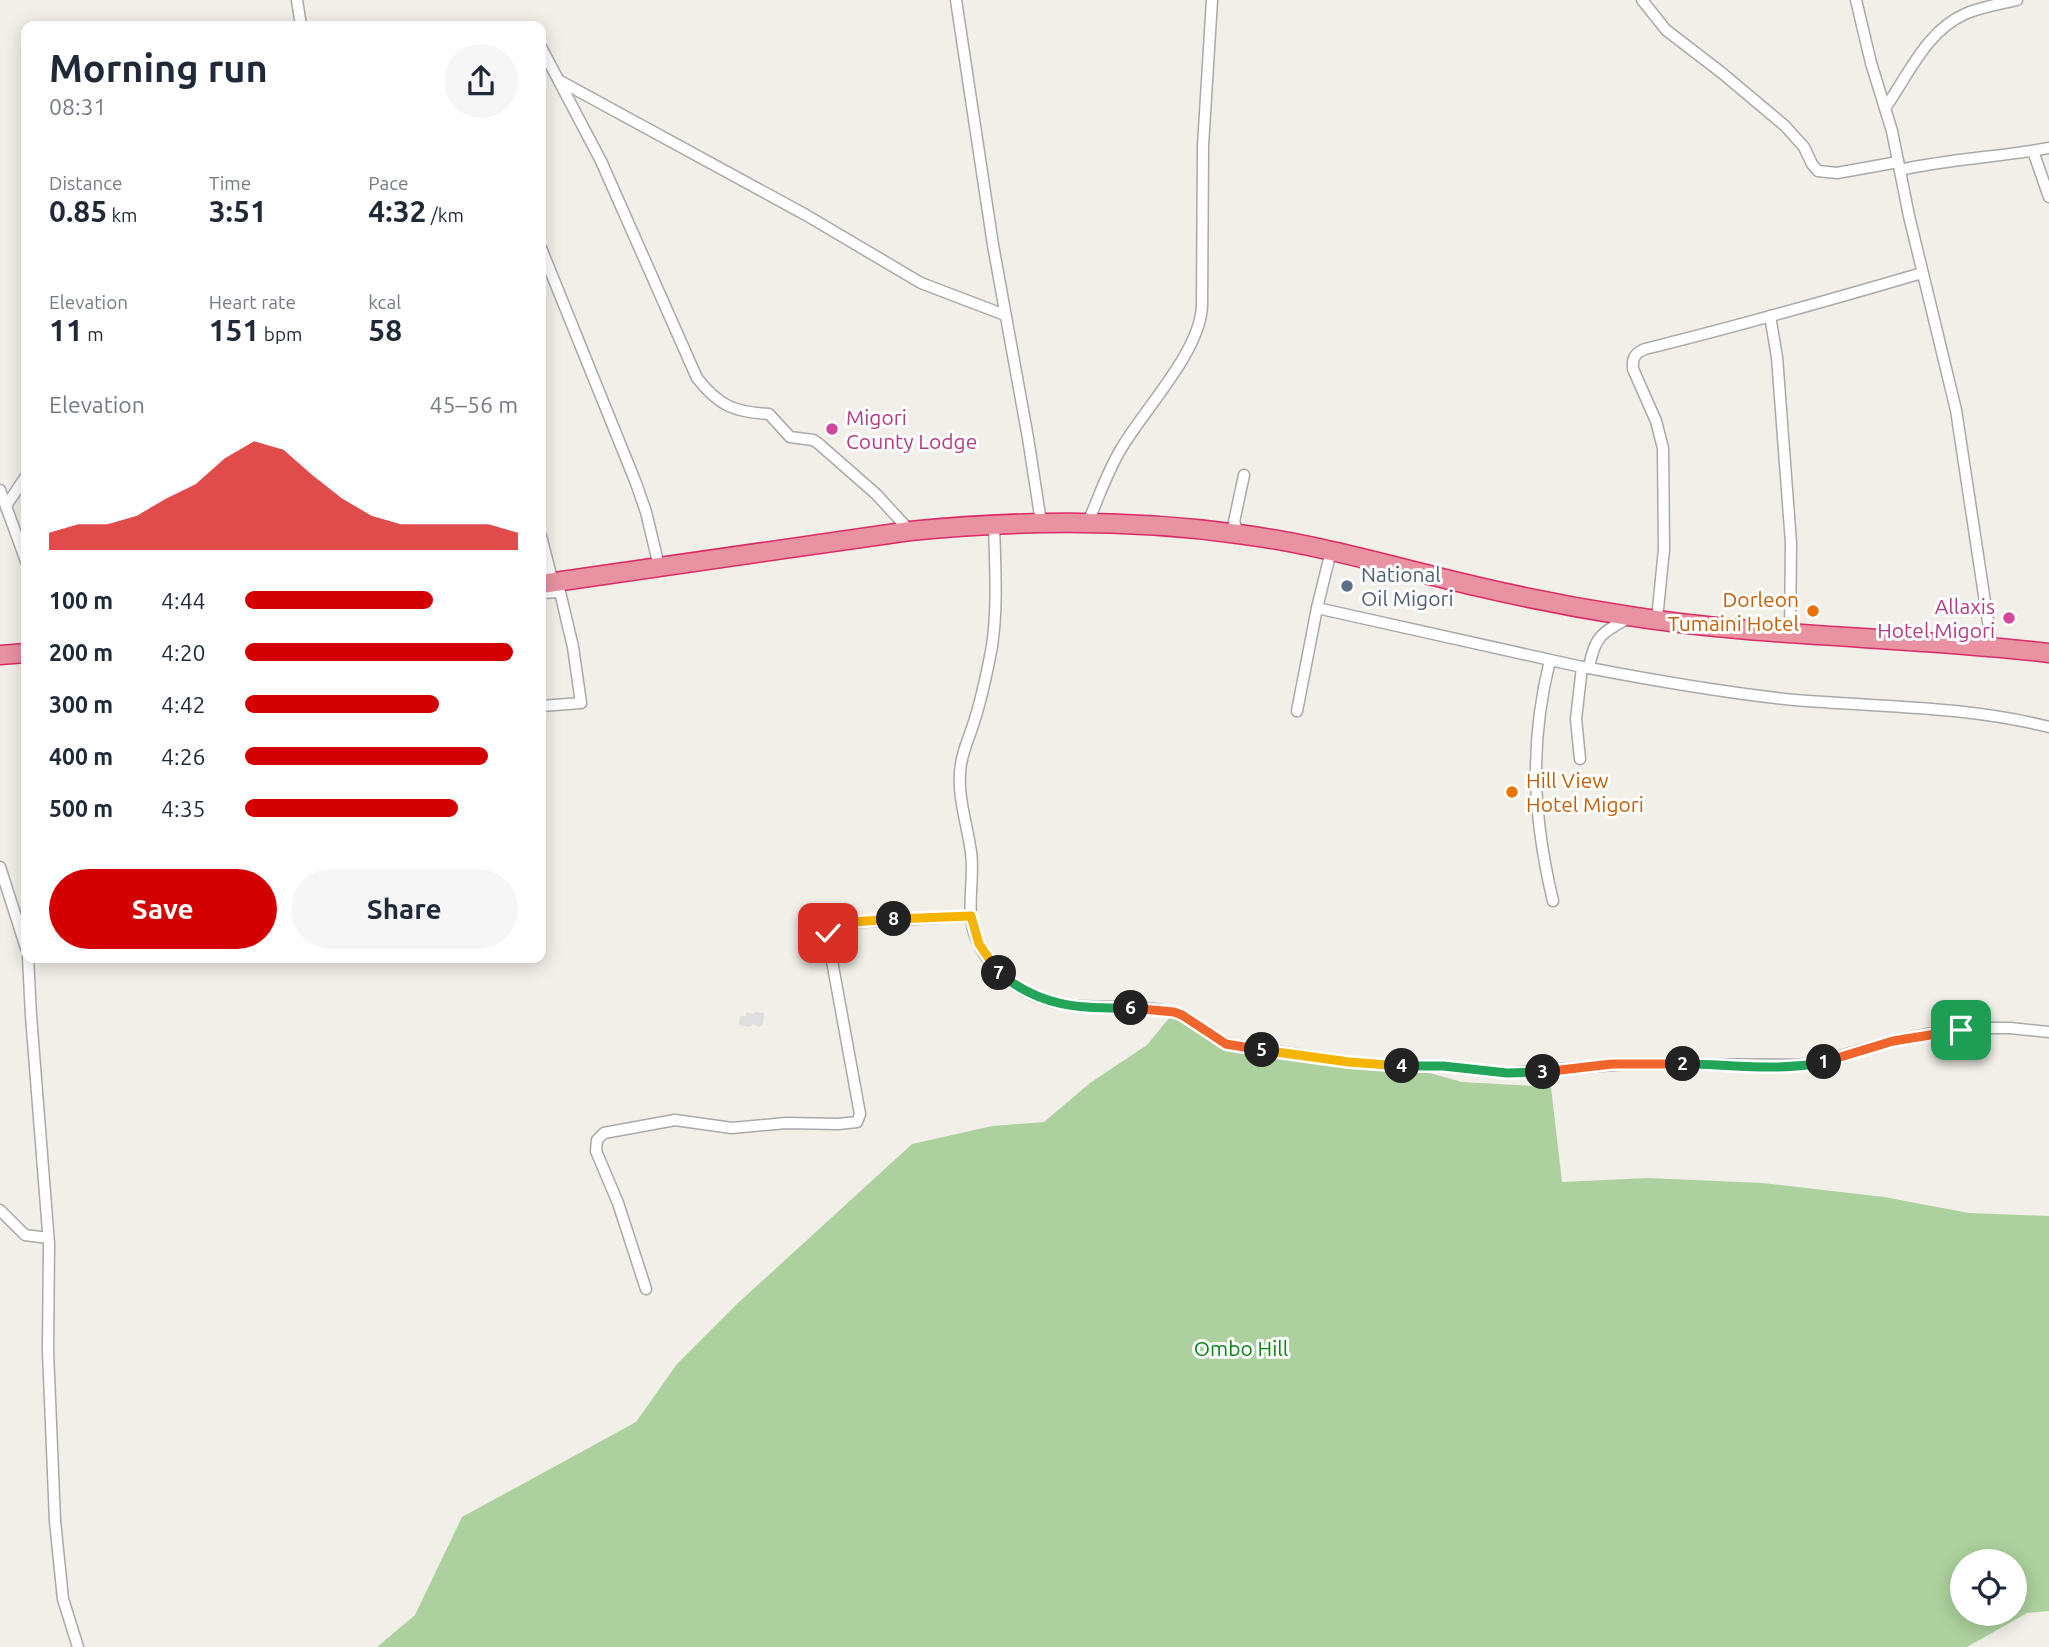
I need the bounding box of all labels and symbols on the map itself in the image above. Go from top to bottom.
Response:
place label: Migori County Lodge [846,405,977,453]
marker: Migori County Lodge [824,421,840,437]
place label: National Oil Migori [1361,562,1453,610]
marker: National Oil Migori [1339,578,1355,594]
place label: Dorleon Tumaini Hotel [1668,587,1799,635]
place label: Allaxis Hotel Migori [1877,594,1995,642]
marker: Dorleon Tumaini Hotel [1805,603,1821,619]
marker: Allaxis Hotel Migori [2001,610,2017,626]
place label: Hill View Hotel Migori [1526,768,1644,816]
marker: Hill View Hotel Migori [1504,784,1520,800]
pin: 8 [876,902,912,936]
pin [798,903,858,963]
pin: 7 [982,956,1016,990]
pin: 6 [1114,990,1148,1026]
pin [1931,1000,1991,1060]
pin: 5 [1244,1032,1280,1068]
pin: 1 [1806,1044,1842,1080]
pin: 2 [1666,1046,1700,1082]
pin: 4 [1384,1048,1420,1084]
pin: 3 [1526,1054,1560,1090]
park label: Ombo Hill [1194,1336,1288,1360]

